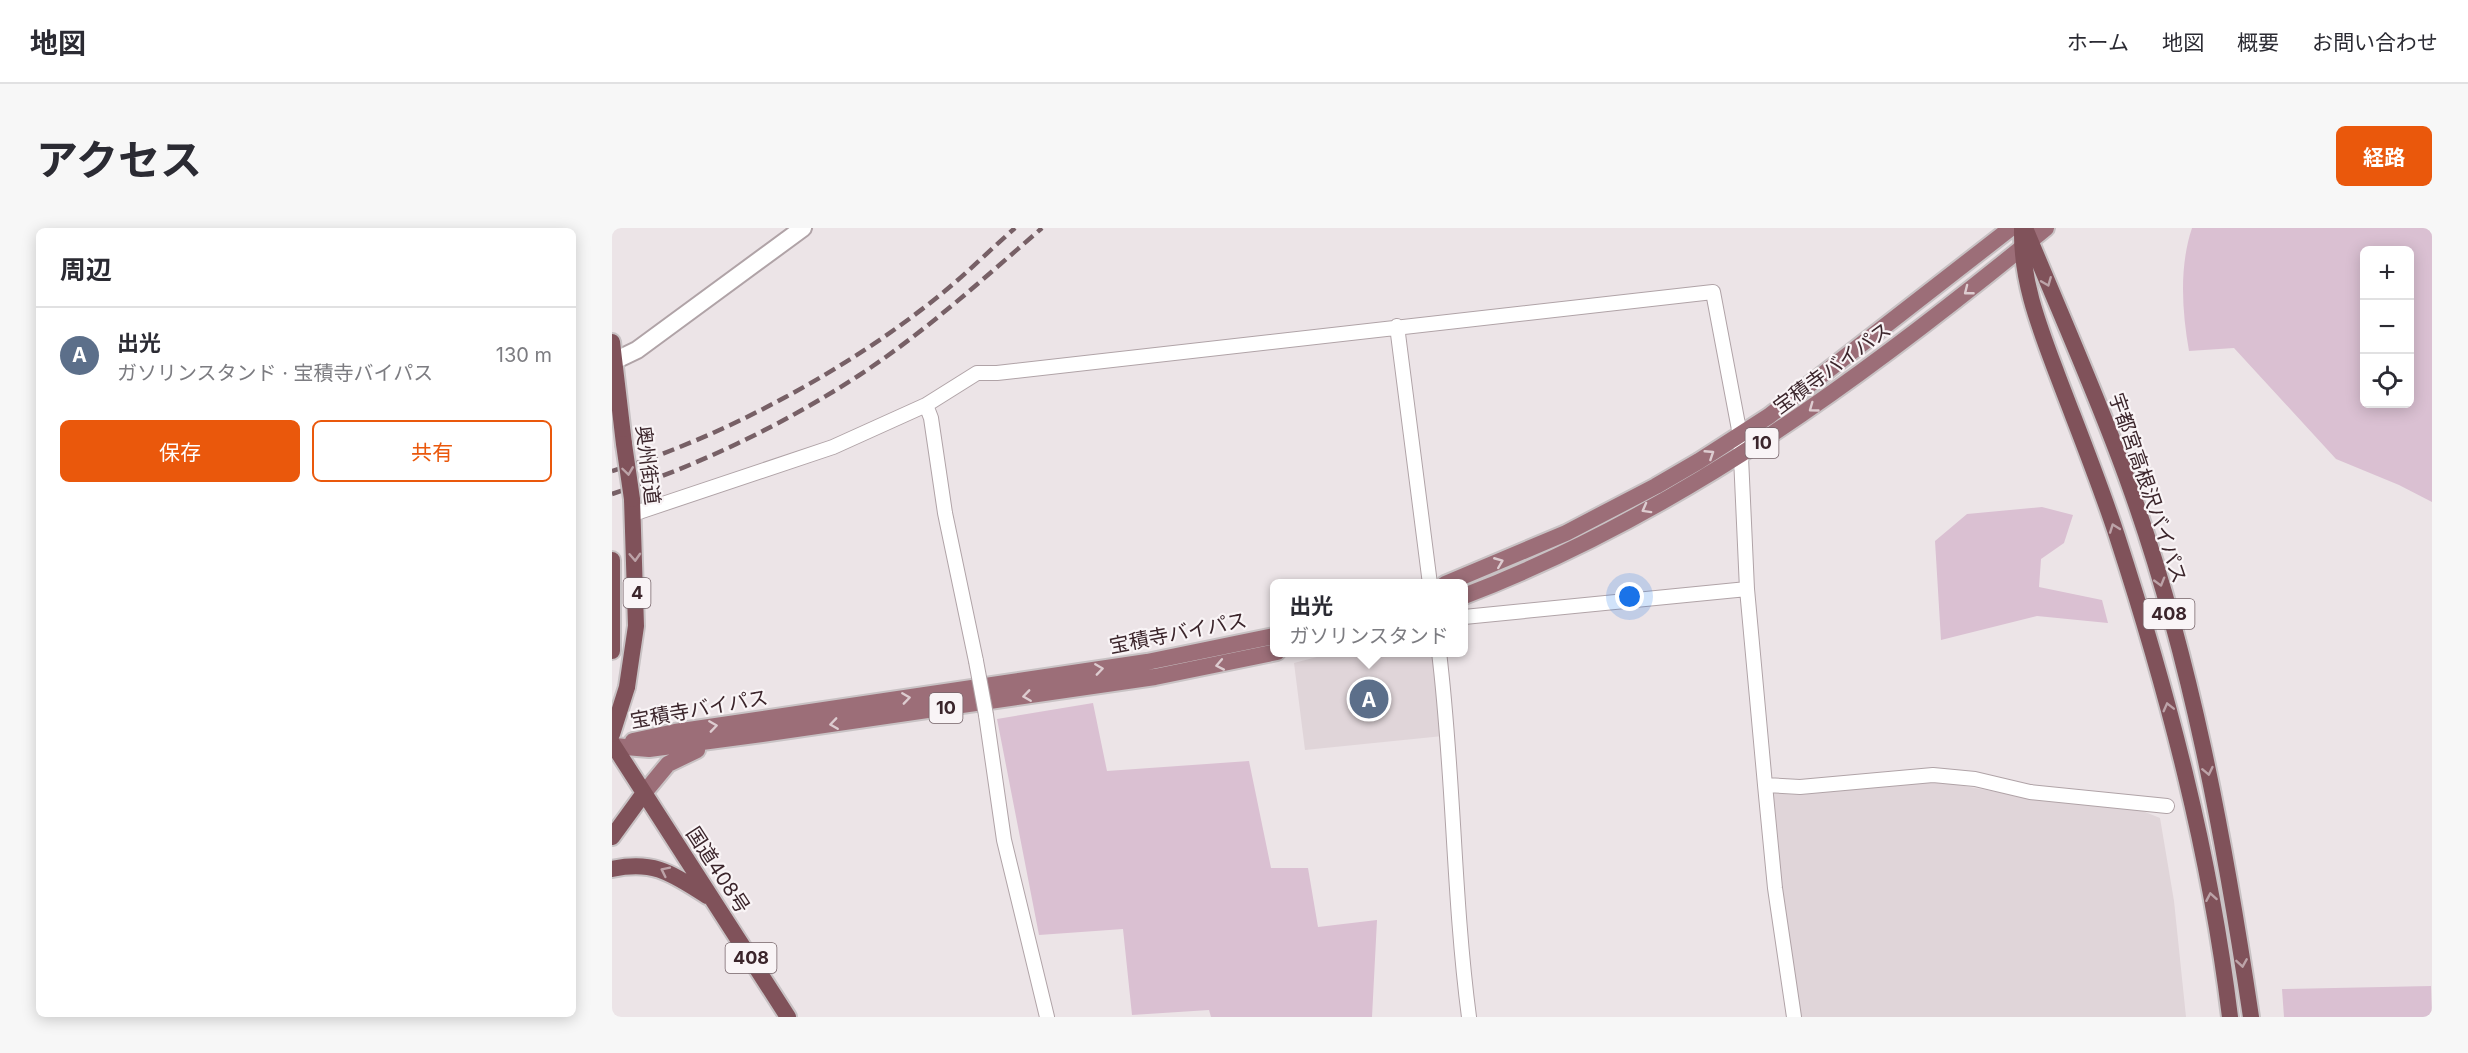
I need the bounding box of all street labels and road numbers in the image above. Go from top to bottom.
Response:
street label: 宝積寺バイパス [1768,317,1896,419]
street label: 宇都宮高根沢バイパス [2104,390,2192,586]
street label: 奥州街道 [631,424,665,506]
road number: 10 [1746,428,1778,458]
road number: 4 [624,578,650,608]
road number: 408 [2144,599,2194,629]
street label: 宝積寺バイパス [1107,608,1249,658]
street label: 宝積寺バイパス [628,685,770,733]
road number: 10 [930,693,962,723]
street label: 国道408号 [681,822,755,918]
road number: 408 [726,943,776,973]

